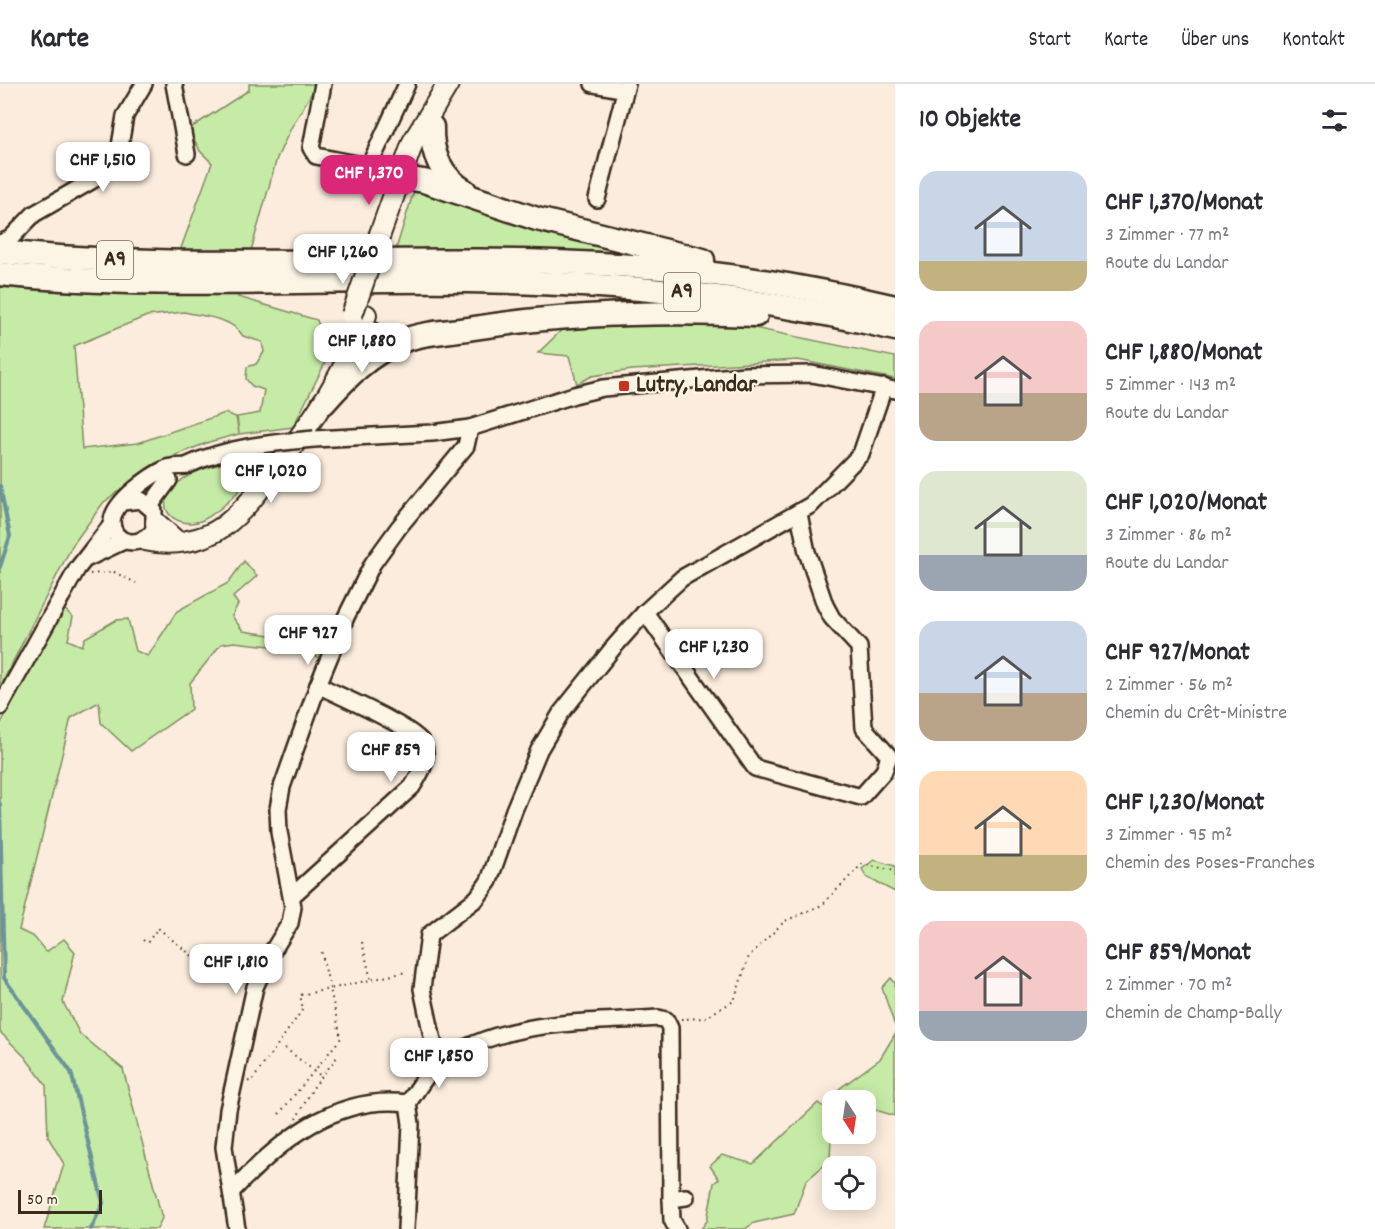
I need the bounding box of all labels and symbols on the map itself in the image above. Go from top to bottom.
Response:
pin: CHF 1,510 [34,142,172,193]
pin: CHF 1,370 [300,155,438,206]
pin: CHF 1,260 [274,234,412,285]
road number: A9 [97,241,133,279]
road number: A9 [664,273,700,311]
pin: CHF 1,880 [293,323,431,374]
place label: Lutry, Landar [636,369,758,403]
marker: Lutry, Landar [617,379,631,393]
pin: CHF 1,020 [202,453,340,504]
pin: CHF 927 [253,615,363,666]
pin: CHF 1,230 [645,629,783,680]
pin: CHF 859 [336,732,446,783]
pin: CHF 1,810 [167,944,305,995]
pin: CHF 1,850 [370,1038,508,1089]
north arrow [822,1090,876,1144]
scale bar [18,1187,102,1214]

